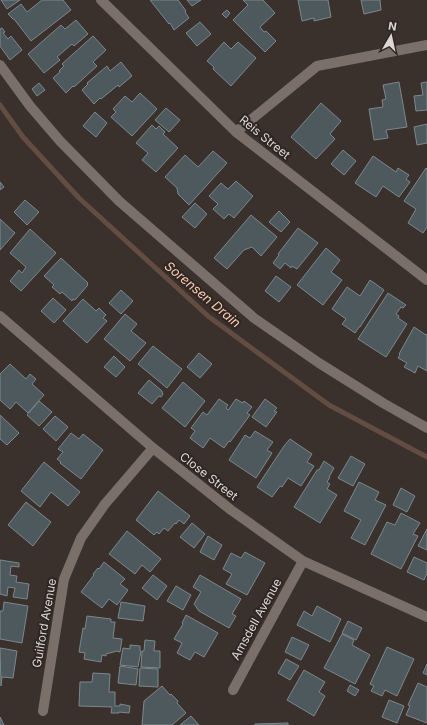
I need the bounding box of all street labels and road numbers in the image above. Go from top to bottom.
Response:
street label: Reis Street [237,112,293,162]
street label: Close Street [177,449,241,503]
street label: Amsdell Avenue [227,576,285,662]
street label: Guilford Avenue [29,577,59,669]

